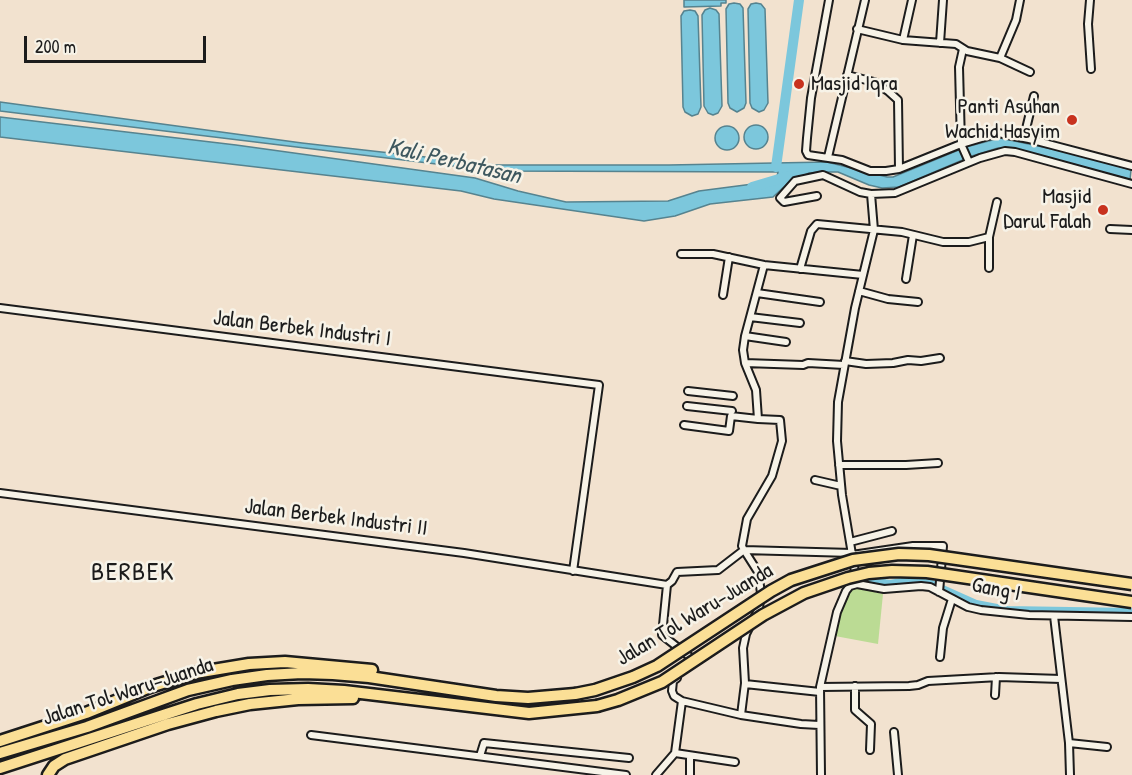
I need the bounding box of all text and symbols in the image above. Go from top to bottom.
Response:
scale bar [27,24,208,62]
text: 200 m [35,34,76,59]
place label: Masjid Iqra [811,71,897,97]
marker: Masjid Iqra [792,77,806,91]
place label: Panti Asuhan Wachid Hasyim [945,94,1060,146]
marker: Panti Asuhan Wachid Hasyim [1065,113,1079,127]
water label: Kali Perbatasan [384,133,524,191]
place label: Masjid Darul Falah [1003,184,1091,236]
marker: Masjid Darul Falah [1096,203,1110,217]
street label: Jalan Berbek Industri I [212,305,392,353]
street label: Jalan Berbek Industri II [243,494,429,542]
district label: BERBEK [91,557,175,589]
street label: Jalan Tol Waru–Juanda [612,558,778,672]
street label: Gang I [969,572,1023,608]
street label: Jalan Tol Waru–Juanda [39,652,217,732]

